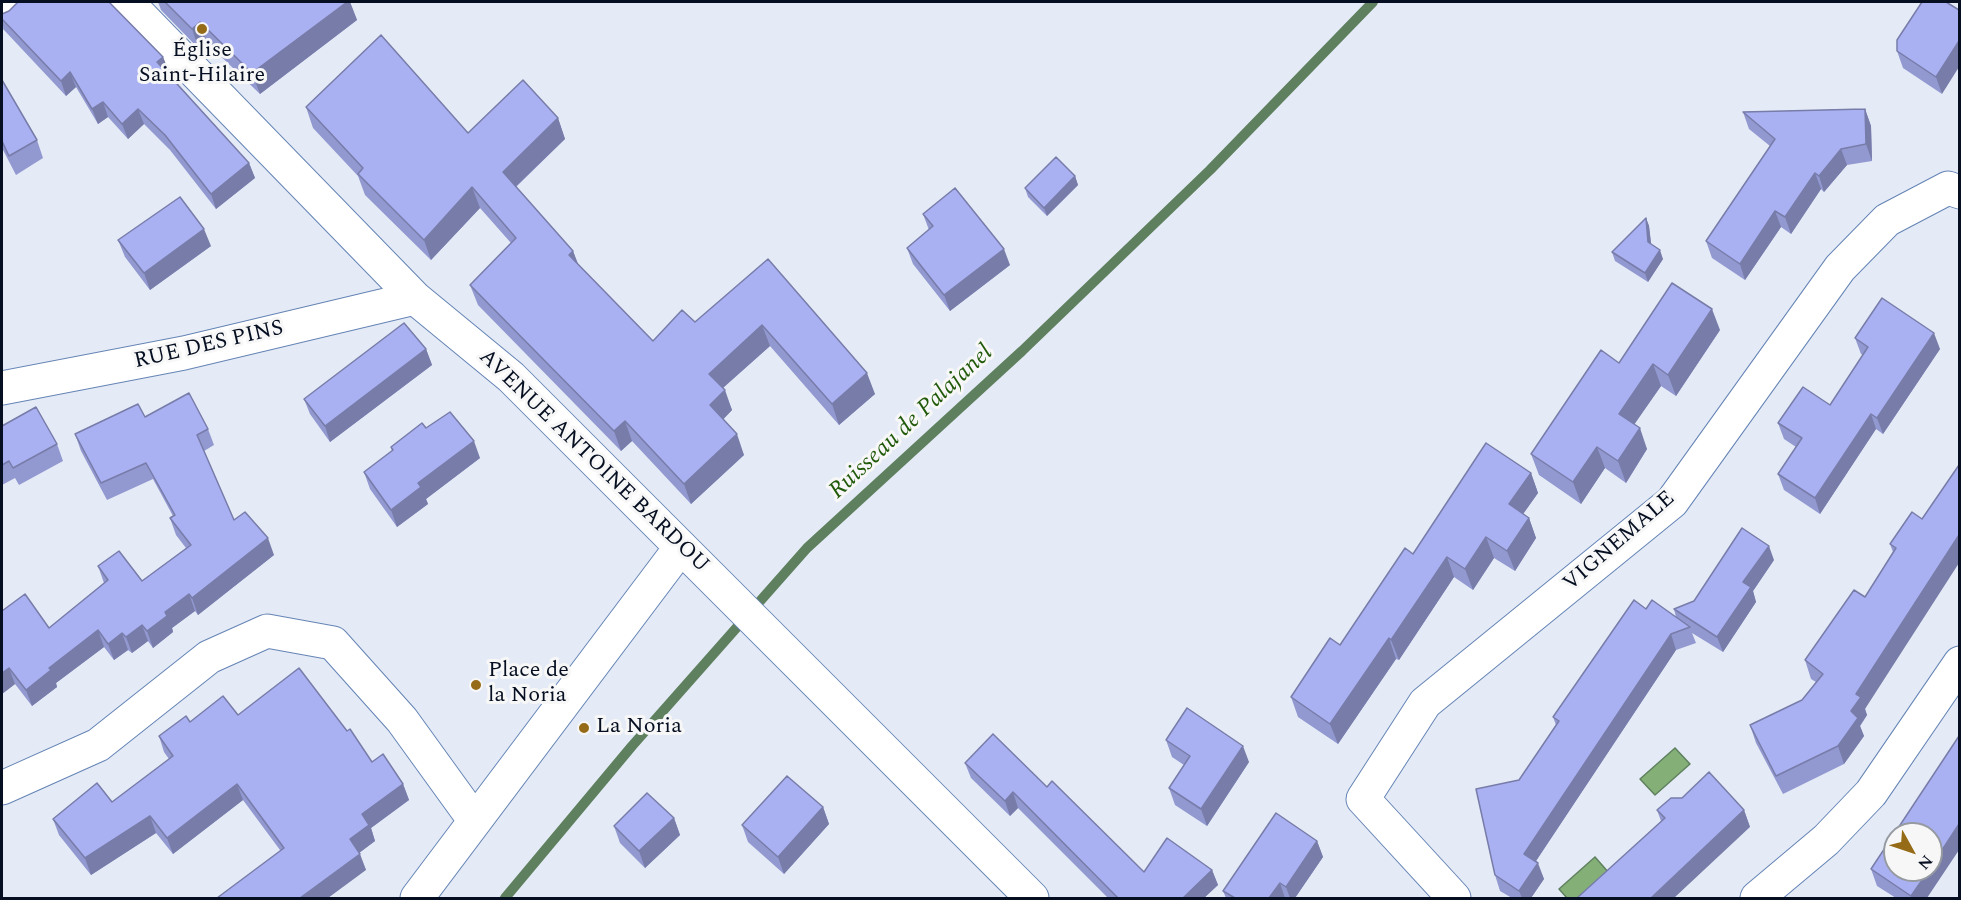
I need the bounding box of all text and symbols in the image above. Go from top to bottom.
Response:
marker: Église Saint-Hilaire [195,22,209,36]
place label: Église Saint-Hilaire [139,39,265,90]
street label: RUE DES PINS [132,316,286,376]
water label: Ruisseau de Palajanel [824,340,1000,506]
street label: AVENUE ANTOINE BARDOU [472,345,714,579]
street label: VIGNEMALE [1559,486,1681,598]
place label: Place de la Noria [488,659,569,710]
marker: Place de la Noria [469,678,483,692]
place label: La Noria [596,715,682,741]
marker: La Noria [577,721,591,735]
north arrow [1883,822,1943,882]
text: N [1912,850,1939,875]

